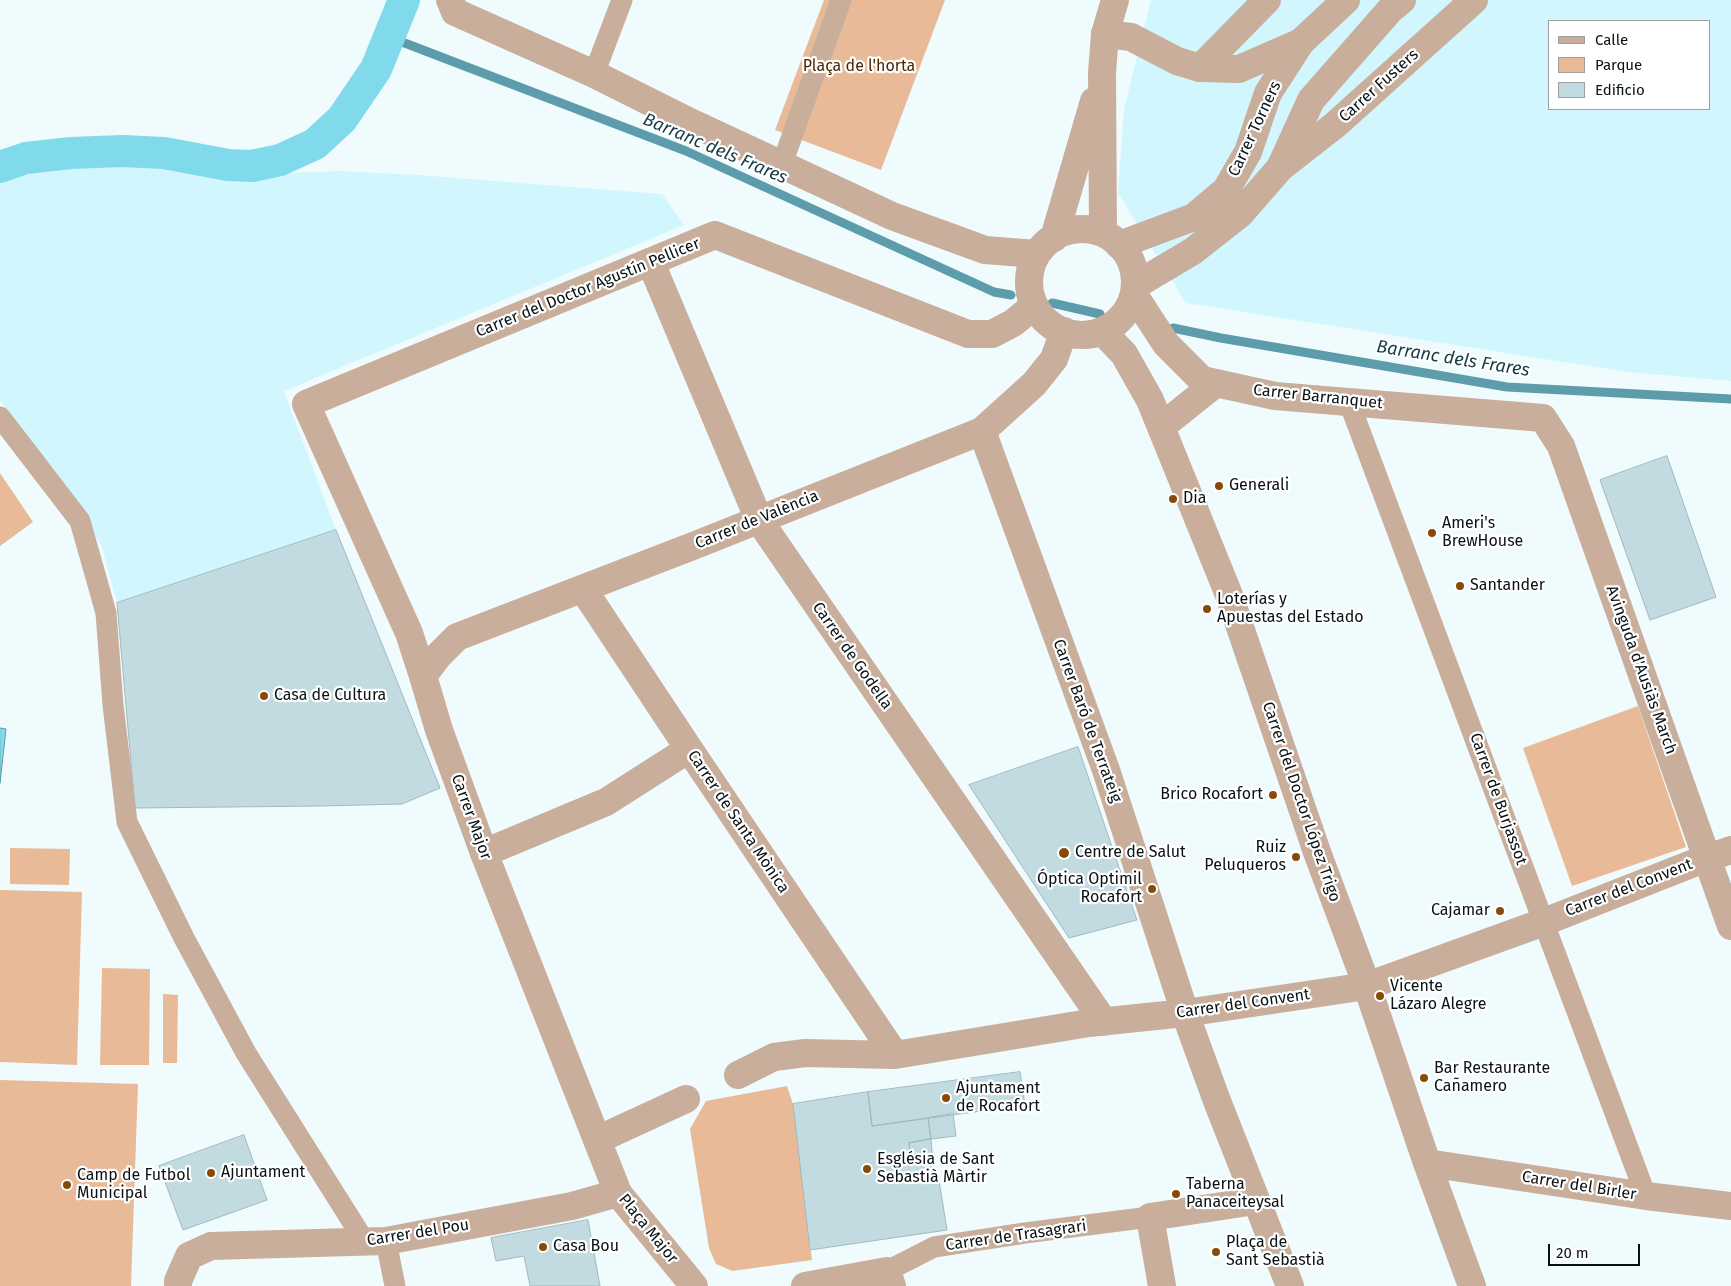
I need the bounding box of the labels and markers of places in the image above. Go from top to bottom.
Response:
place label: Generali [1229,476,1289,496]
marker: Generali [1213,480,1225,492]
place label: Dia [1183,489,1207,509]
marker: Dia [1167,493,1179,505]
place label: Ameri's BrewHouse [1442,514,1523,552]
marker: Ameri's BrewHouse [1426,527,1438,539]
place label: Santander [1470,576,1545,596]
marker: Santander [1454,580,1466,592]
place label: Loterías y Apuestas del Estado [1217,590,1364,628]
marker: Loterías y Apuestas del Estado [1201,603,1213,615]
place label: Casa de Cultura [274,686,386,706]
marker: Casa de Cultura [258,690,270,702]
place label: Brico Rocafort [1160,785,1263,805]
marker: Brico Rocafort [1267,789,1279,801]
place label: Ruiz Peluqueros [1204,838,1286,876]
place label: Centre de Salut [1075,843,1186,863]
marker: Centre de Salut [1057,846,1071,860]
marker: Ruiz Peluqueros [1290,851,1302,863]
place label: Óptica Optimil Rocafort [1037,870,1142,908]
marker: Óptica Optimil Rocafort [1146,883,1158,895]
place label: Cajamar [1431,901,1490,921]
marker: Cajamar [1494,905,1506,917]
place label: Vicente Lázaro Alegre [1390,977,1486,1015]
marker: Vicente Lázaro Alegre [1374,990,1386,1002]
place label: Bar Restaurante Cañamero [1434,1059,1550,1097]
marker: Bar Restaurante Cañamero [1418,1072,1430,1084]
place label: Ajuntament de Rocafort [956,1079,1040,1117]
marker: Ajuntament de Rocafort [940,1092,952,1104]
place label: Església de Sant Sebastià Màrtir [877,1150,995,1188]
place label: Ajuntament [221,1163,305,1183]
marker: Església de Sant Sebastià Màrtir [861,1163,873,1175]
place label: Camp de Futbol Municipal [77,1166,190,1204]
marker: Ajuntament [205,1167,217,1179]
place label: Taberna Panaceiteysal [1186,1175,1284,1213]
marker: Camp de Futbol Municipal [61,1179,73,1191]
marker: Taberna Panaceiteysal [1170,1188,1182,1200]
place label: Plaça de Sant Sebastià [1226,1233,1325,1271]
place label: Casa Bou [553,1237,619,1257]
marker: Casa Bou [537,1241,549,1253]
marker: Plaça de Sant Sebastià [1210,1246,1222,1258]

